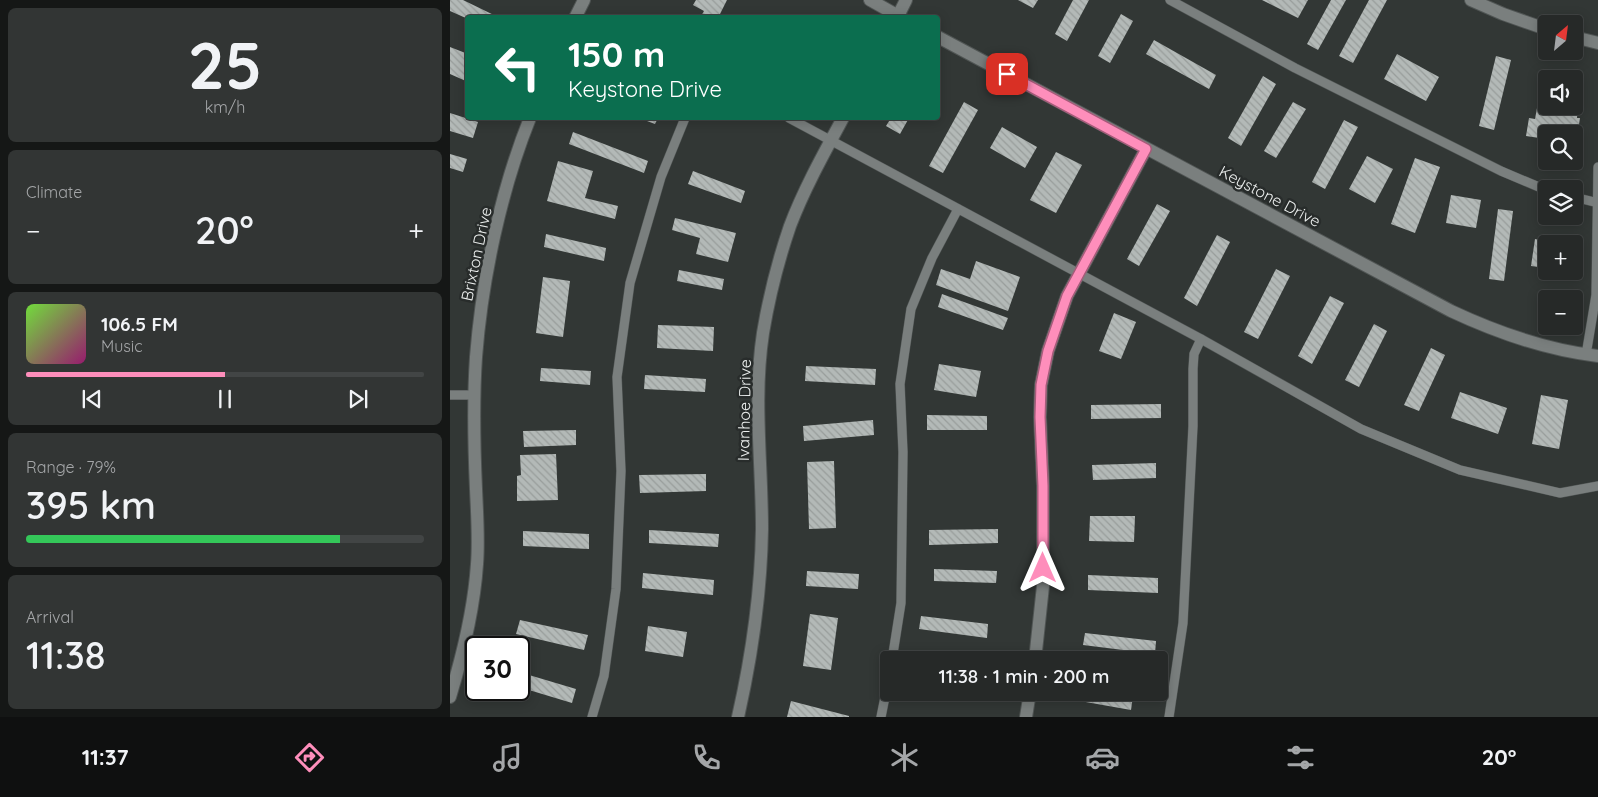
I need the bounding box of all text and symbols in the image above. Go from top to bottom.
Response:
north arrow [1538,15,1582,60]
map controls [1538,15,1583,335]
text: 25 [188,24,262,105]
text: 150 m [568,32,665,76]
icon: left [485,35,550,100]
pin [986,53,1028,95]
icon: arrive [993,60,1021,88]
button: sound [1538,70,1583,115]
text: Keystone Drive [568,75,722,103]
text: km/h [205,97,245,117]
button: search [1538,125,1583,170]
street label: Keystone Drive [1216,161,1324,231]
button: layers [1538,180,1583,225]
text: Climate [26,182,82,202]
street label: Brixton Drive [456,205,496,303]
text: 20° [195,206,254,254]
text: − [26,213,41,248]
text: + [408,213,424,248]
button: + [1538,235,1583,280]
button: − [1538,290,1583,335]
text: 106.5 FM [101,312,178,336]
text: Music [101,336,143,356]
street label: Ivanhoe Drive [733,359,755,461]
icon: previous [78,385,106,413]
icon: pause [211,385,239,413]
icon: next [344,385,372,413]
text: Range · 79% [26,457,116,477]
text: 395 km [26,481,156,529]
position arrow [1016,541,1068,593]
text: Arrival [26,607,74,627]
text: 11:38 [26,631,105,679]
speed limit sign: 30 [465,636,530,701]
text: 11:38 · 1 min · 200 m [938,664,1110,688]
icon: directions [292,740,327,775]
icon: music [490,740,525,775]
icon: phone [689,740,724,775]
icon: climate [887,740,922,775]
icon: car [1085,740,1120,775]
icon: filters [1283,740,1318,775]
text: 11:37 [82,743,129,771]
text: 20° [1482,743,1516,771]

